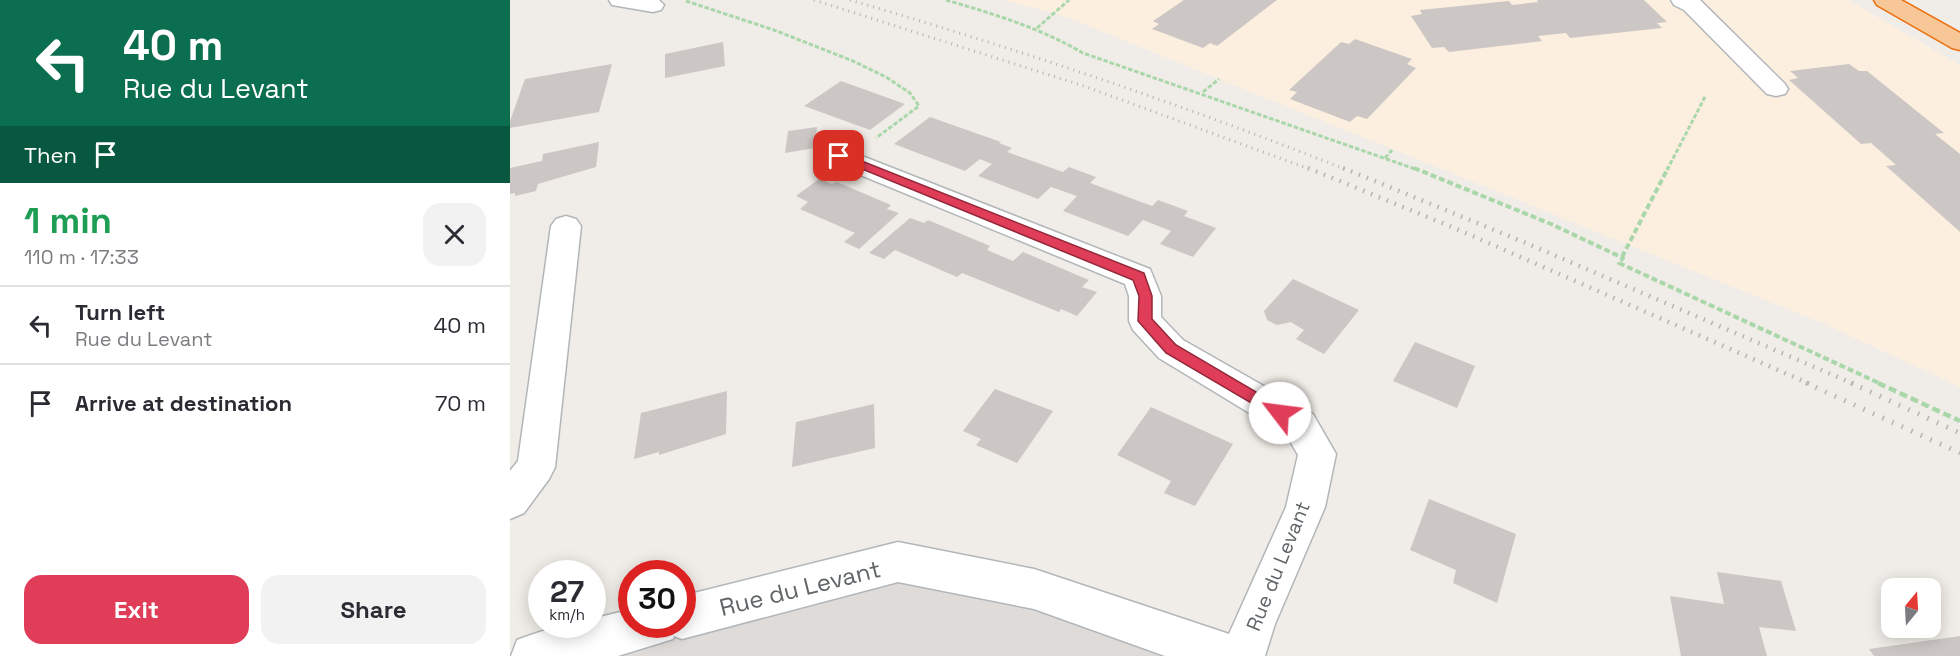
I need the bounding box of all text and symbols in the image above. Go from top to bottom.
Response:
text: 40 m [123,19,223,72]
icon: left [24,24,102,102]
text: Rue du Levant [123,71,309,106]
pin [813,130,864,181]
icon: arrive [89,138,122,171]
icon: arrive [822,139,855,172]
text: Then [24,141,77,169]
text: 1 min [24,198,112,244]
button: close [423,203,486,266]
text: 110 m · 17:33 [24,244,139,270]
text: Turn left [75,298,165,326]
icon: left [24,309,57,342]
text: 40 m [434,311,486,339]
text: Rue du Levant [75,326,213,352]
position arrow [1248,381,1312,445]
icon: arrive [24,387,57,420]
text: Arrive at destination [75,389,292,417]
text: 70 m [435,389,486,417]
street label: Rue du Levant [1240,497,1316,635]
street label: Rue du Levant [716,553,884,623]
speed limit sign: 30 [618,560,696,638]
text: 27 [550,572,584,611]
button: Exit [24,575,249,644]
button: Share [261,575,486,644]
north arrow [1881,578,1941,638]
map controls [1881,578,1941,638]
text: km/h [549,605,585,624]

